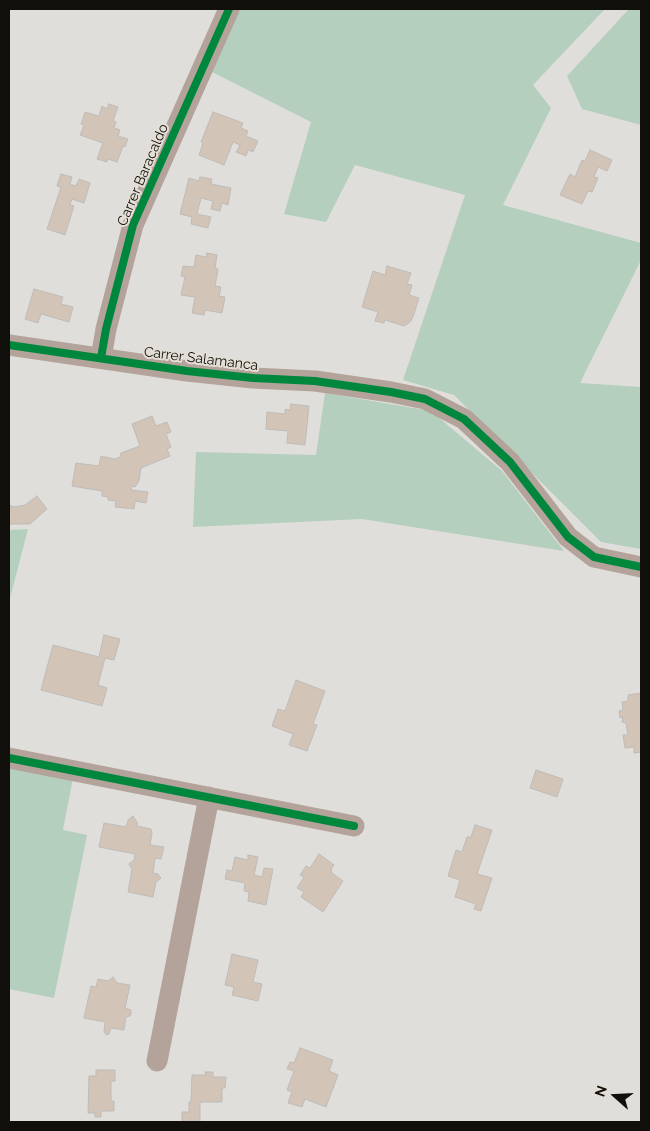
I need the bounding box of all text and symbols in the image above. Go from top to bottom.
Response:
street label: Carrer Baracaldo [114,121,172,229]
street label: Carrer Salamanca [143,344,259,374]
north arrow [590,1071,640,1121]
text: N [592,1083,610,1099]

